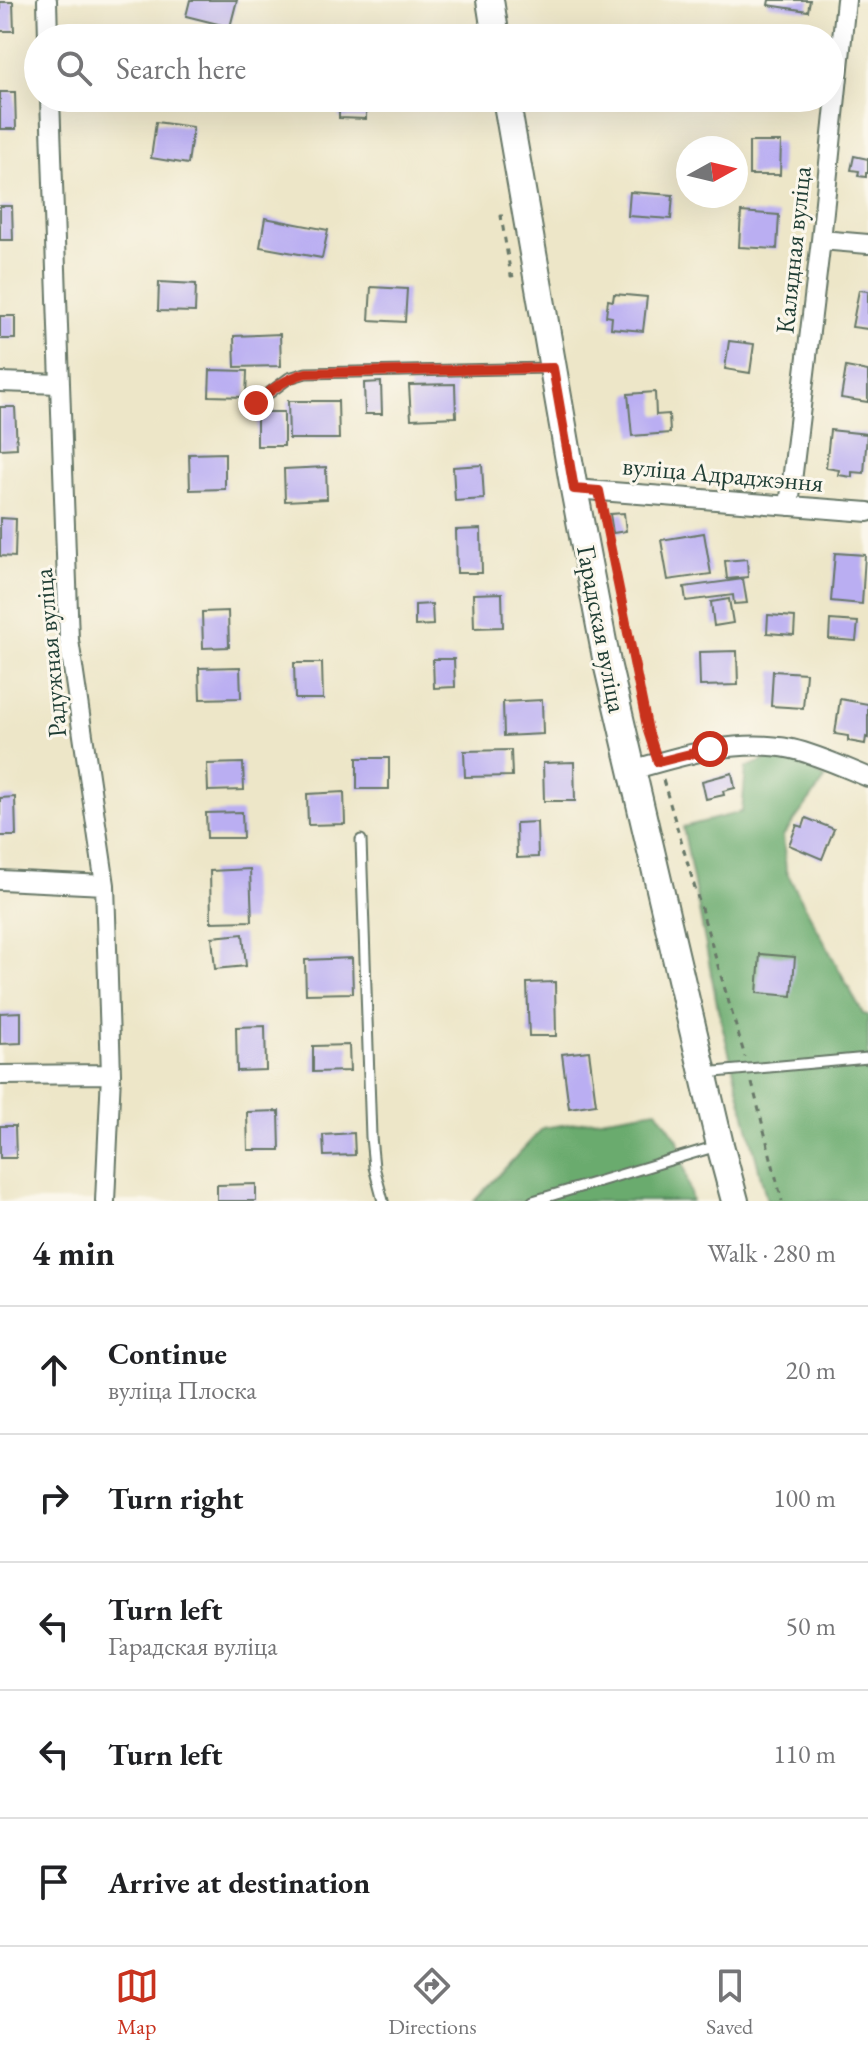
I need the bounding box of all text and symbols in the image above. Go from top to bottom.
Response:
search box [24,24,844,112]
icon: search [52,46,96,90]
text: Search here [116,49,246,88]
north arrow [676,136,748,208]
street label: Калядная вуліца [767,164,819,335]
route end [238,385,274,421]
street label: вуліца Адраджэння [621,448,825,500]
street label: Гарадская вуліца [569,543,635,716]
street label: Радужная вуліца [26,566,74,739]
route start [692,731,728,767]
text: 4 min [32,1231,115,1275]
text: Walk · 280 m [708,1236,836,1270]
text: Continue [108,1334,227,1373]
icon: ahead [32,1348,76,1392]
text: 20 m [786,1353,836,1387]
text: вуліца Плоска [108,1373,257,1407]
icon: right [32,1476,76,1520]
text: Turn right [108,1479,244,1518]
text: 100 m [773,1481,836,1515]
text: Turn left [108,1590,222,1629]
icon: left [32,1604,76,1648]
text: 50 m [786,1609,836,1643]
text: Гарадская вуліца [108,1629,278,1663]
icon: left [32,1732,76,1776]
text: Turn left [108,1735,222,1774]
text: 110 m [773,1737,836,1771]
icon: arrive [32,1860,76,1904]
text: Arrive at destination [108,1863,370,1902]
tab: Map [115,1964,159,2041]
tab: Directions [388,1964,477,2041]
tab: Saved [706,1964,753,2041]

